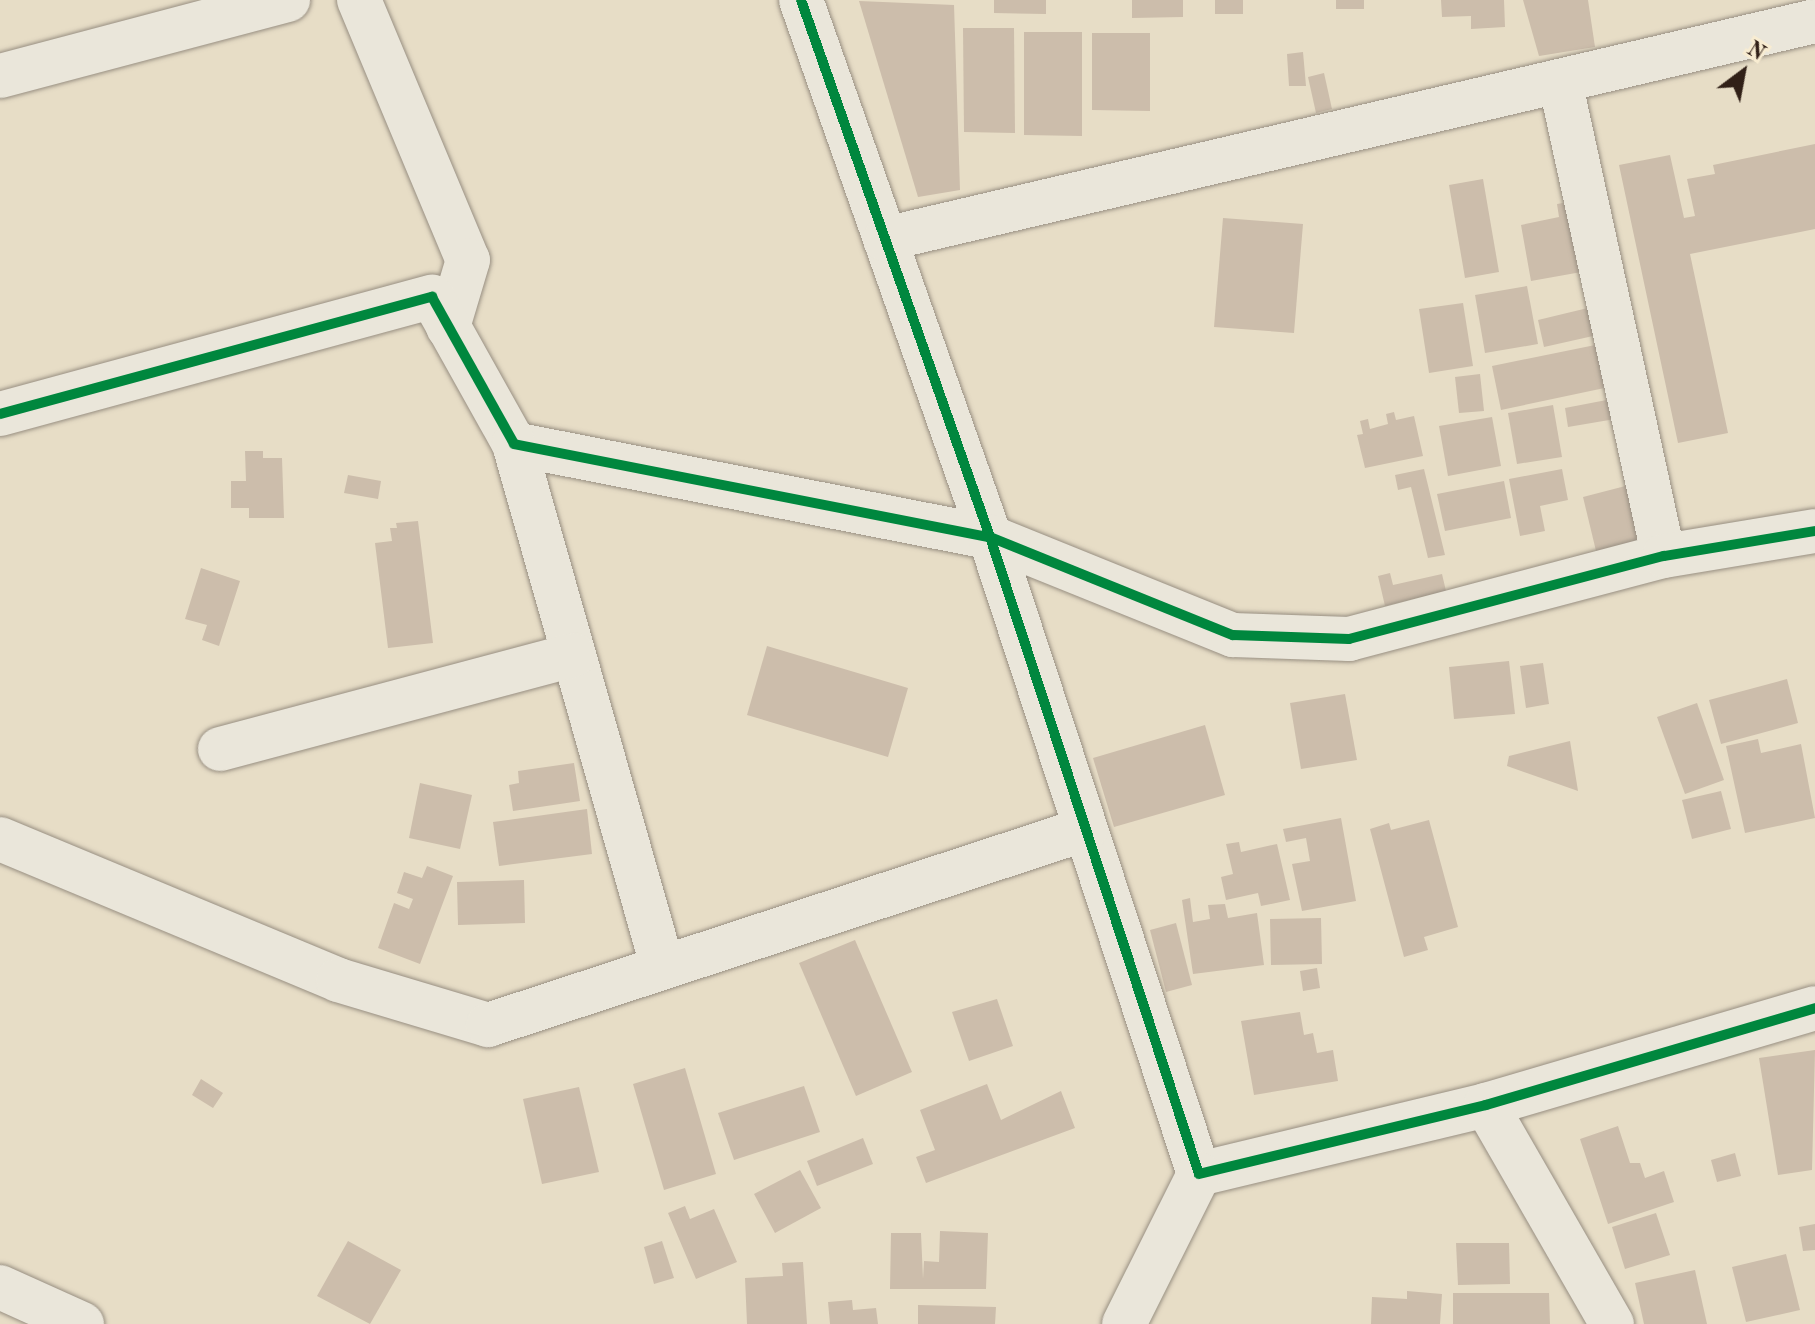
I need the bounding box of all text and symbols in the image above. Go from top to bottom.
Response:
north arrow [1703,32,1783,112]
text: N [1743,38,1769,65]

